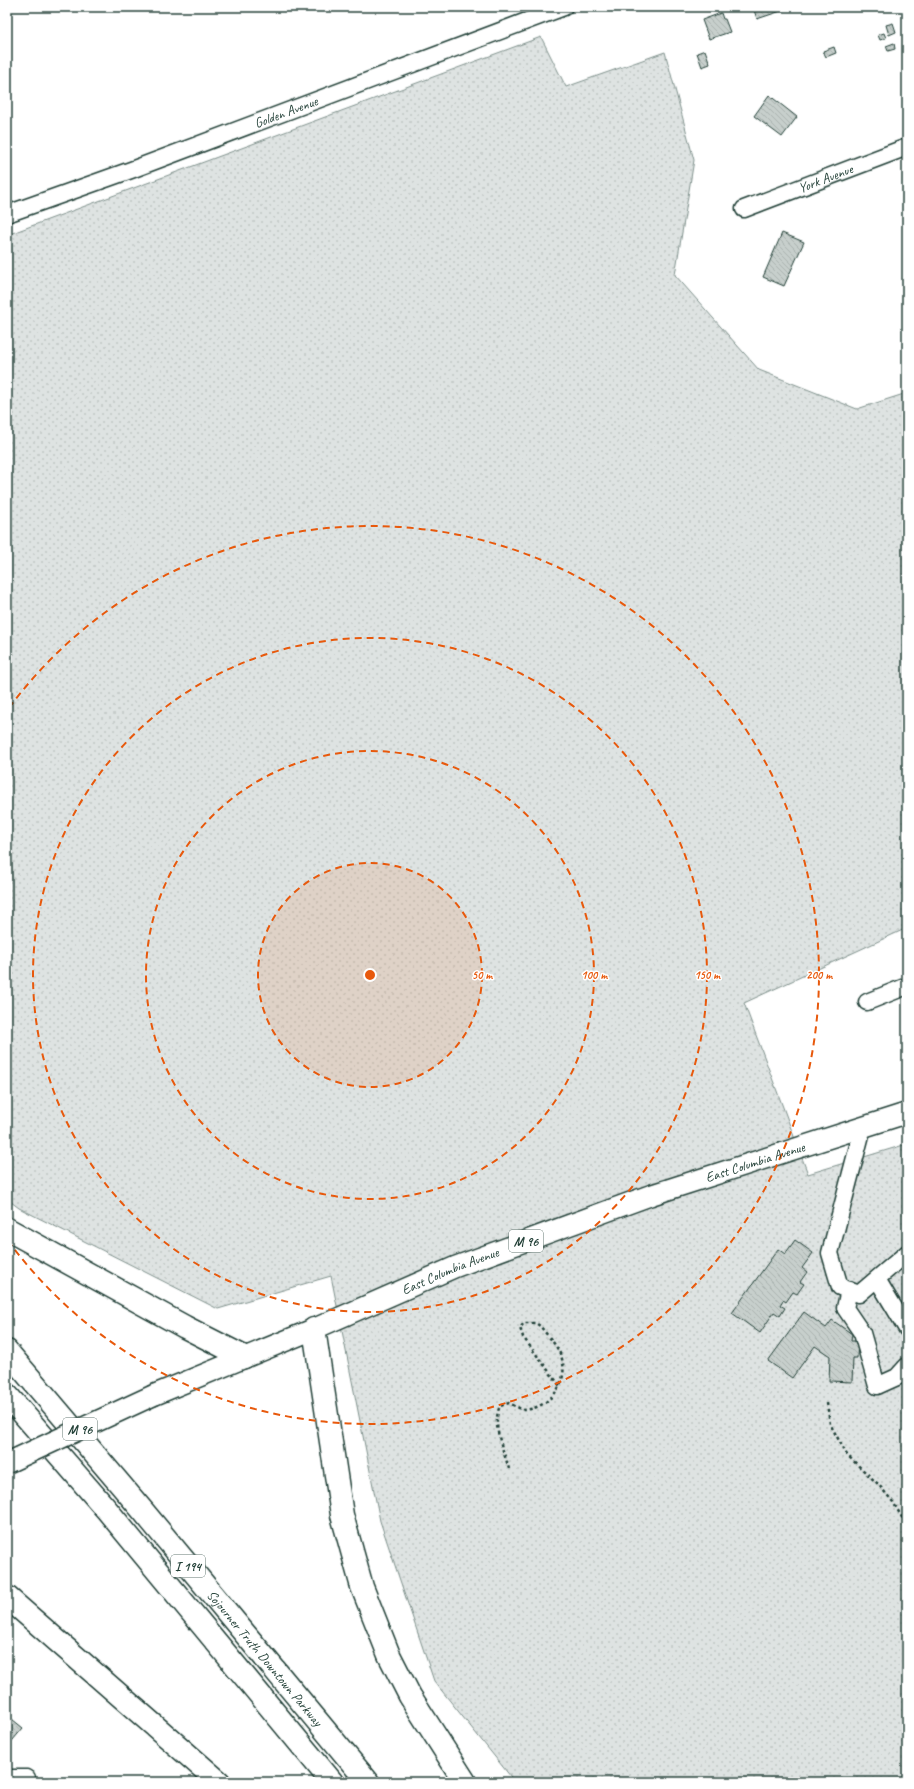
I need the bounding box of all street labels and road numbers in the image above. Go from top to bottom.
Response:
street label: Golden Avenue [252,92,321,132]
street label: York Avenue [796,160,857,197]
street label: East Columbia Avenue [703,1138,808,1186]
road number: M 96 [509,1230,543,1252]
street label: East Columbia Avenue [399,1243,502,1298]
road number: M 96 [63,1418,97,1440]
road number: I 194 [171,1555,205,1577]
street label: Sojourner Truth Downtown Parkway [203,1587,327,1731]

